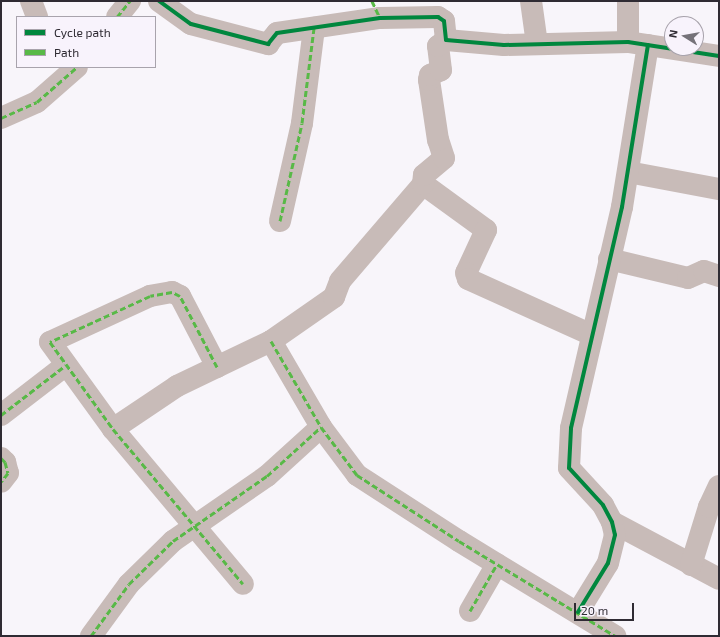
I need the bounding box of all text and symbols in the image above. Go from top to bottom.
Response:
legend [16,16,156,68]
north arrow [664,16,704,56]
text: Cycle path [54,25,111,39]
text: N [666,29,680,39]
text: Path [54,45,79,59]
scale bar [576,595,636,621]
text: 20 m [581,603,608,617]

